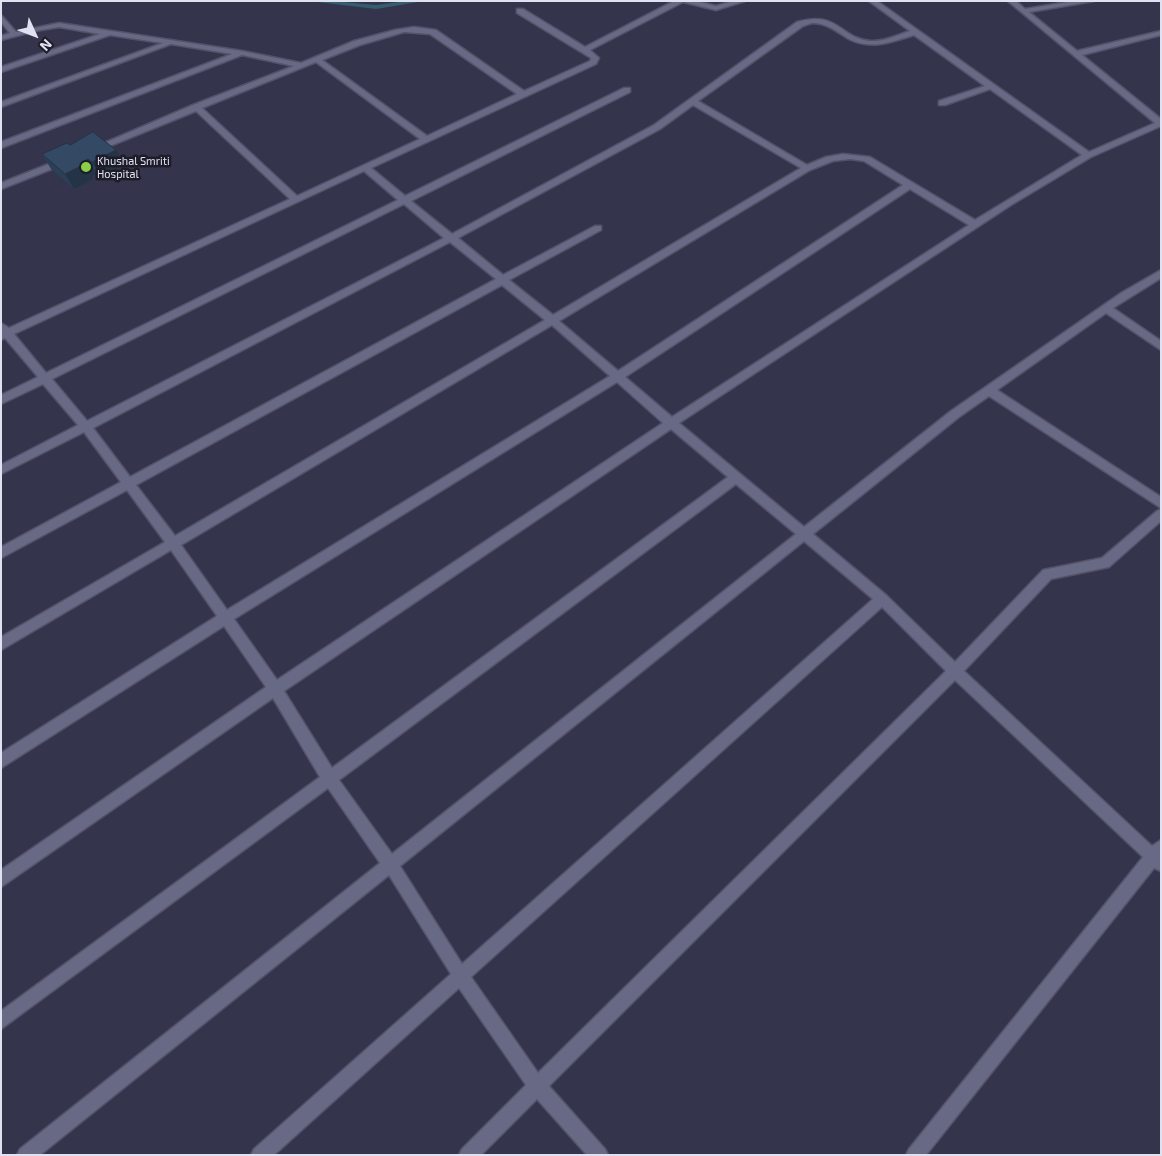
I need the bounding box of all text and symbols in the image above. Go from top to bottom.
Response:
north arrow [10,10,60,60]
text: N [37,36,56,55]
place label: Khushal Smriti Hospital [97,154,170,180]
marker: Khushal Smriti Hospital [79,160,93,174]

